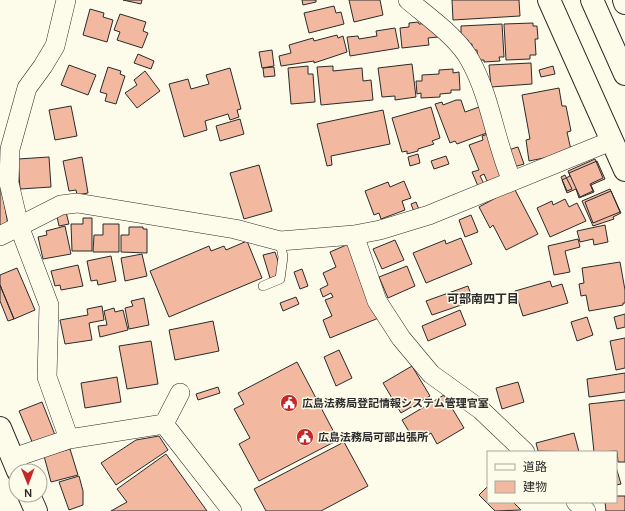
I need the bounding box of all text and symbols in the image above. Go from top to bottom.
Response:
district label: 可部南四丁目 [447,290,519,307]
public building icon: 広島法務局登記情報システム管理官室 [279,393,299,413]
place label: 広島法務局登記情報システム管理官室 [302,395,489,410]
public building icon: 広島法務局可部出張所 [295,427,315,447]
place label: 広島法務局可部出張所 [318,429,428,444]
legend [487,451,617,503]
text: 道路 [523,458,547,475]
north arrow [8,463,48,503]
text: 建物 [523,478,547,495]
text: N [24,486,32,501]

